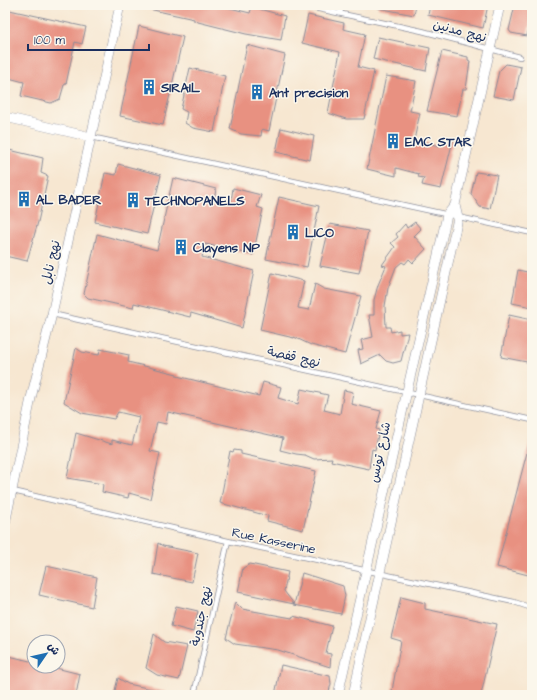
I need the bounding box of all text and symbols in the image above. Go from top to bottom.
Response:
street label: نهج مدنين [431,15,489,47]
scale bar [28,26,149,52]
text: 100 m [34,32,65,49]
building icon: SIRAIL [140,78,158,96]
place label: SIRAIL [160,79,201,97]
building icon: Ant precision [248,83,266,101]
place label: Ant precision [269,84,349,103]
building icon: EMC STAR [384,132,402,150]
place label: EMC STAR [405,133,472,151]
building icon: AL BADER [15,190,33,208]
place label: AL BADER [36,191,102,209]
building icon: TECHNOPANELS [124,191,142,209]
place label: TECHNOPANELS [144,192,245,210]
building icon: LICO [284,223,302,241]
place label: LICO [305,224,334,242]
street label: نهج نابل [37,238,65,286]
building icon: Clayens NP [172,238,190,256]
place label: Clayens NP [193,239,260,258]
street label: نهج قفصة [265,342,322,372]
street label: شارع تونس [365,420,395,484]
street label: Rue Kasserine [230,523,317,559]
street label: نهج جندوبة [186,585,216,648]
north arrow [26,634,66,674]
text: ش [44,639,63,658]

